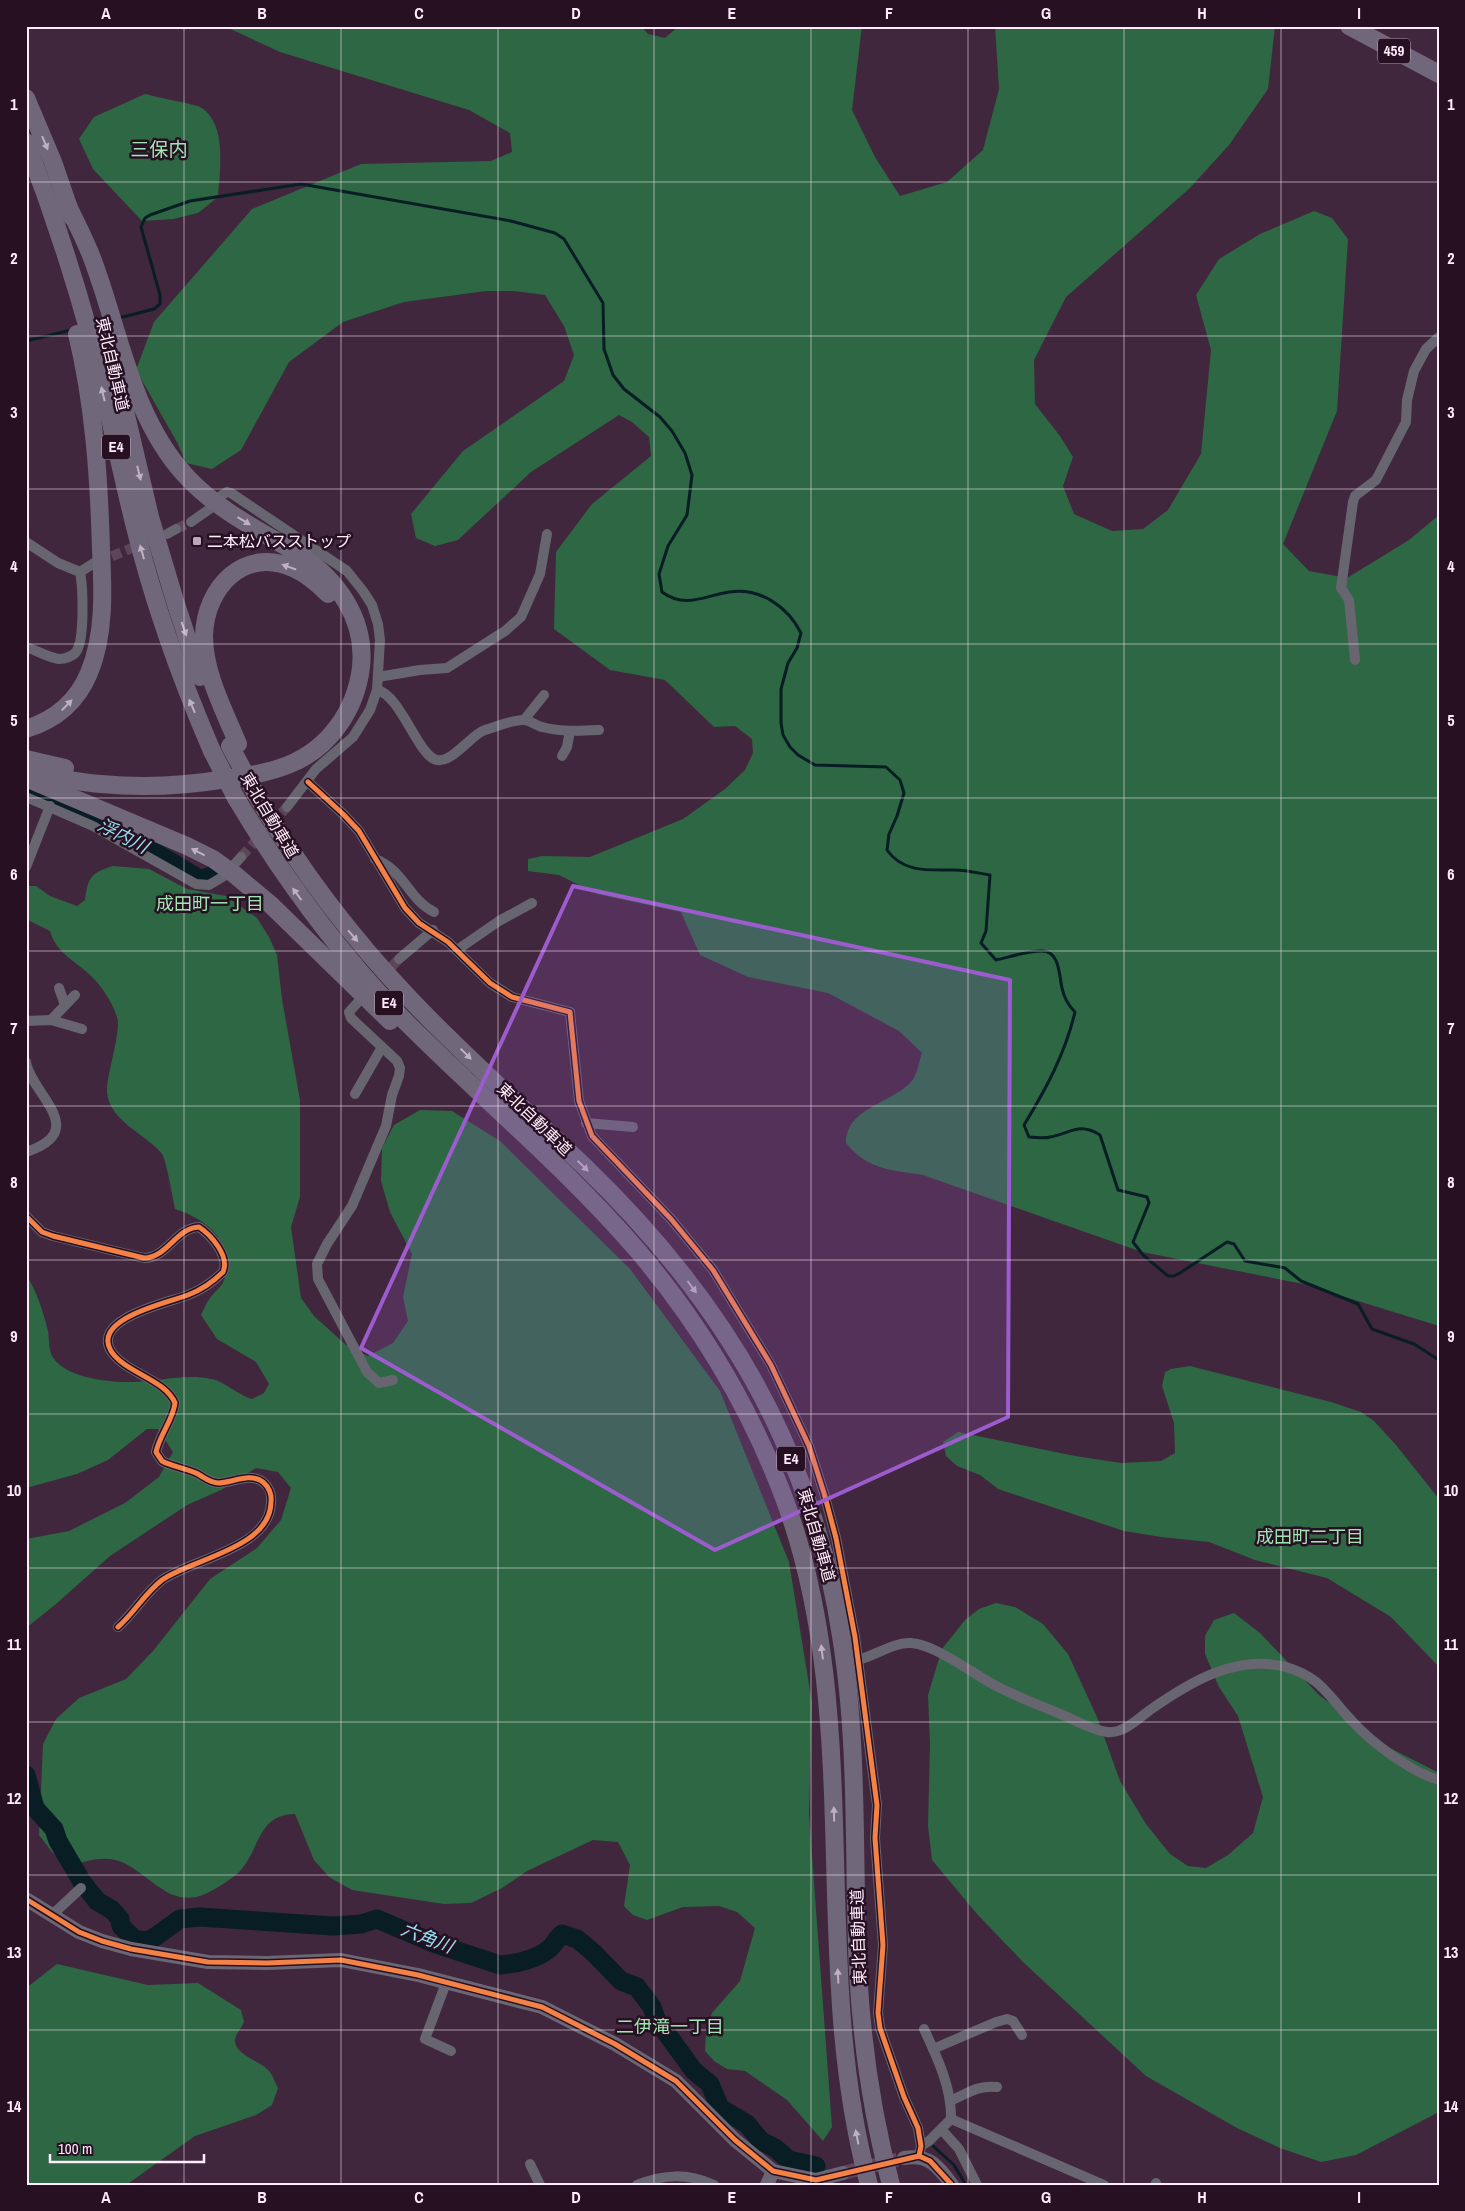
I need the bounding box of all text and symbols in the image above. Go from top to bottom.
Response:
text: A [101,2,111,24]
text: B [257,2,267,24]
text: C [414,2,424,24]
text: D [571,2,581,24]
text: E [728,2,737,24]
text: F [885,2,893,24]
text: G [1041,2,1051,24]
text: H [1197,2,1207,24]
text: I [1357,2,1361,24]
road number: 459 [1378,38,1410,64]
text: 1 [10,93,18,115]
text: 1 [1447,93,1455,115]
one-way arrow [42,135,49,150]
district label: 三保内 [130,136,188,162]
text: 2 [10,247,18,269]
text: 2 [1447,247,1455,269]
street label: 東北自動車道 [91,315,135,413]
one-way arrow [99,386,107,402]
text: 3 [10,401,18,423]
text: 3 [1447,401,1455,423]
road number: E4 [102,434,130,460]
one-way arrow [136,465,144,480]
one-way arrow [237,517,250,526]
place label: 二本松バスストップ [207,530,351,552]
marker: 二本松バスストップ [191,535,203,547]
one-way arrow [138,544,146,559]
text: 4 [10,555,18,577]
text: 4 [1447,555,1455,577]
one-way arrow [281,563,296,570]
one-way arrow [180,622,188,637]
one-way arrow [61,699,73,711]
one-way arrow [188,699,196,713]
text: 5 [10,709,18,731]
text: 5 [1447,709,1455,731]
street label: 東北自動車道 [236,768,304,862]
water label: 浮内川 [93,812,155,860]
one-way arrow [191,848,205,856]
text: 6 [10,863,18,885]
text: 6 [1447,863,1455,885]
one-way arrow [292,887,302,901]
district label: 成田町一丁目 [156,891,264,916]
one-way arrow [348,929,359,942]
road number: E4 [375,990,403,1016]
text: 7 [10,1017,18,1039]
text: 7 [1447,1017,1455,1039]
one-way arrow [459,1047,471,1059]
street label: 東北自動車道 [493,1078,577,1160]
one-way arrow [577,1159,589,1171]
text: 8 [10,1171,18,1193]
text: 8 [1447,1171,1455,1193]
one-way arrow [686,1280,697,1293]
text: 9 [10,1325,18,1347]
text: 9 [1447,1325,1455,1347]
road number: E4 [777,1446,805,1472]
text: 10 [7,1479,21,1501]
text: 10 [1444,1479,1458,1501]
street label: 東北自動車道 [793,1486,841,1584]
district label: 成田町二丁目 [1256,1524,1364,1549]
text: 11 [7,1633,22,1655]
text: 11 [1444,1633,1459,1655]
one-way arrow [818,1643,826,1659]
text: 12 [7,1787,21,1809]
text: 12 [1444,1787,1458,1809]
one-way arrow [830,1806,838,1822]
street label: 東北自動車道 [845,1889,871,1985]
water label: 六角川 [397,1916,459,1960]
text: 13 [7,1941,21,1963]
text: 13 [1444,1941,1458,1963]
one-way arrow [833,1968,841,1984]
district label: 二伊滝一丁目 [616,2014,724,2039]
text: 14 [7,2095,22,2117]
text: 14 [1444,2095,1459,2117]
one-way arrow [853,2129,861,2145]
scale bar [50,2131,204,2163]
text: 100 m [58,2138,92,2159]
text: A [101,2186,111,2208]
text: B [257,2186,267,2208]
text: C [414,2186,424,2208]
text: D [571,2186,581,2208]
text: E [728,2186,737,2208]
text: F [885,2186,893,2208]
text: G [1041,2186,1051,2208]
text: H [1197,2186,1207,2208]
text: I [1357,2186,1361,2208]

